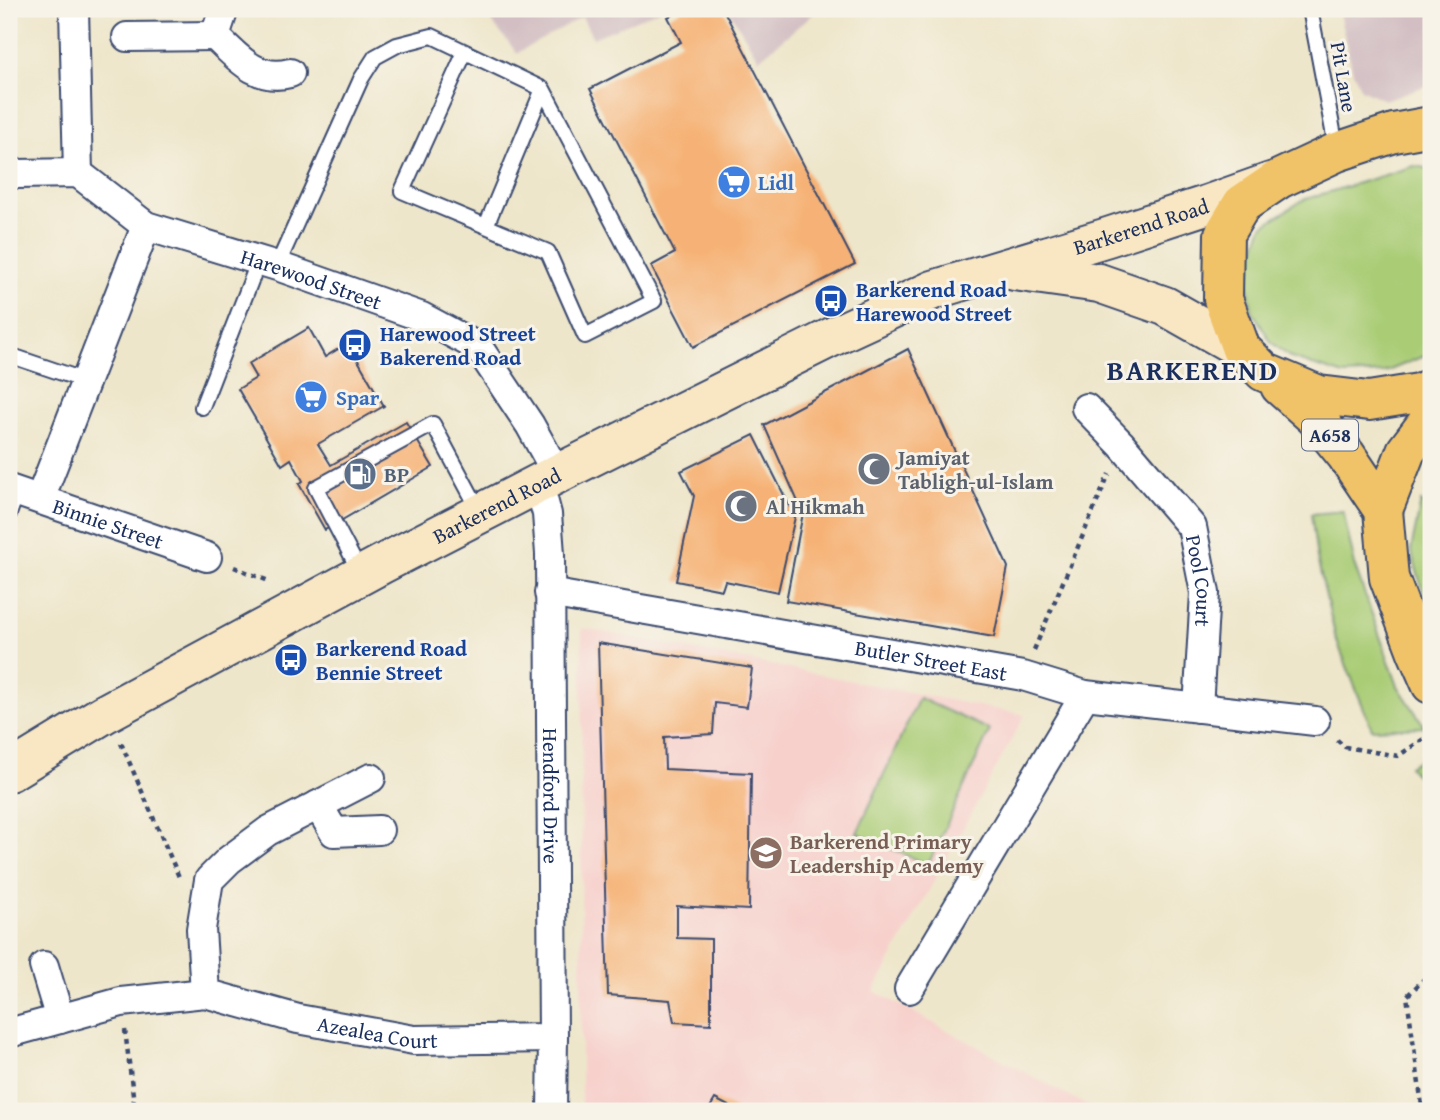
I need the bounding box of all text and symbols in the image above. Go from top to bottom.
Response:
street label: Pit Lane [1323,39,1365,115]
supermarket icon: Lidl [715,163,753,201]
place label: Lidl [758,167,794,198]
street label: Barkerend Road [1069,190,1213,262]
street label: Harewood Street [237,240,387,317]
place label: Barkerend Road Harewood Street [856,274,1012,329]
bus stop icon: Barkerend Road Harewood Street [812,282,850,320]
place label: Harewood Street Bakerend Road [380,318,536,373]
bus stop icon: Harewood Street Bakerend Road [336,326,374,364]
district label: BARKEREND [1107,349,1279,390]
supermarket icon: Spar [292,378,330,416]
place label: Spar [336,382,380,413]
road number: A658 [1302,420,1358,450]
place label: Jamiyat Tabligh-ul-Islam [895,442,1053,497]
mosque icon: Jamiyat Tabligh-ul-Islam [855,450,893,488]
fuel station icon: BP [341,455,379,493]
place label: BP [384,459,409,490]
street label: Barkerend Road [427,459,567,551]
mosque icon: Al Hikmah [722,487,760,525]
street label: Binnie Street [49,490,168,557]
place label: Al Hikmah [766,491,865,522]
street label: Pool Court [1178,532,1221,628]
street label: Butler Street East [853,631,1010,689]
place label: Barkerend Road Bennie Street [316,633,467,688]
bus stop icon: Barkerend Road Bennie Street [272,641,310,679]
street label: Hendford Drive [536,728,567,864]
place label: Barkerend Primary Leadership Academy [790,826,984,881]
school or university icon: Barkerend Primary Leadership Academy [747,834,785,872]
street label: Azealea Court [315,1007,438,1056]

